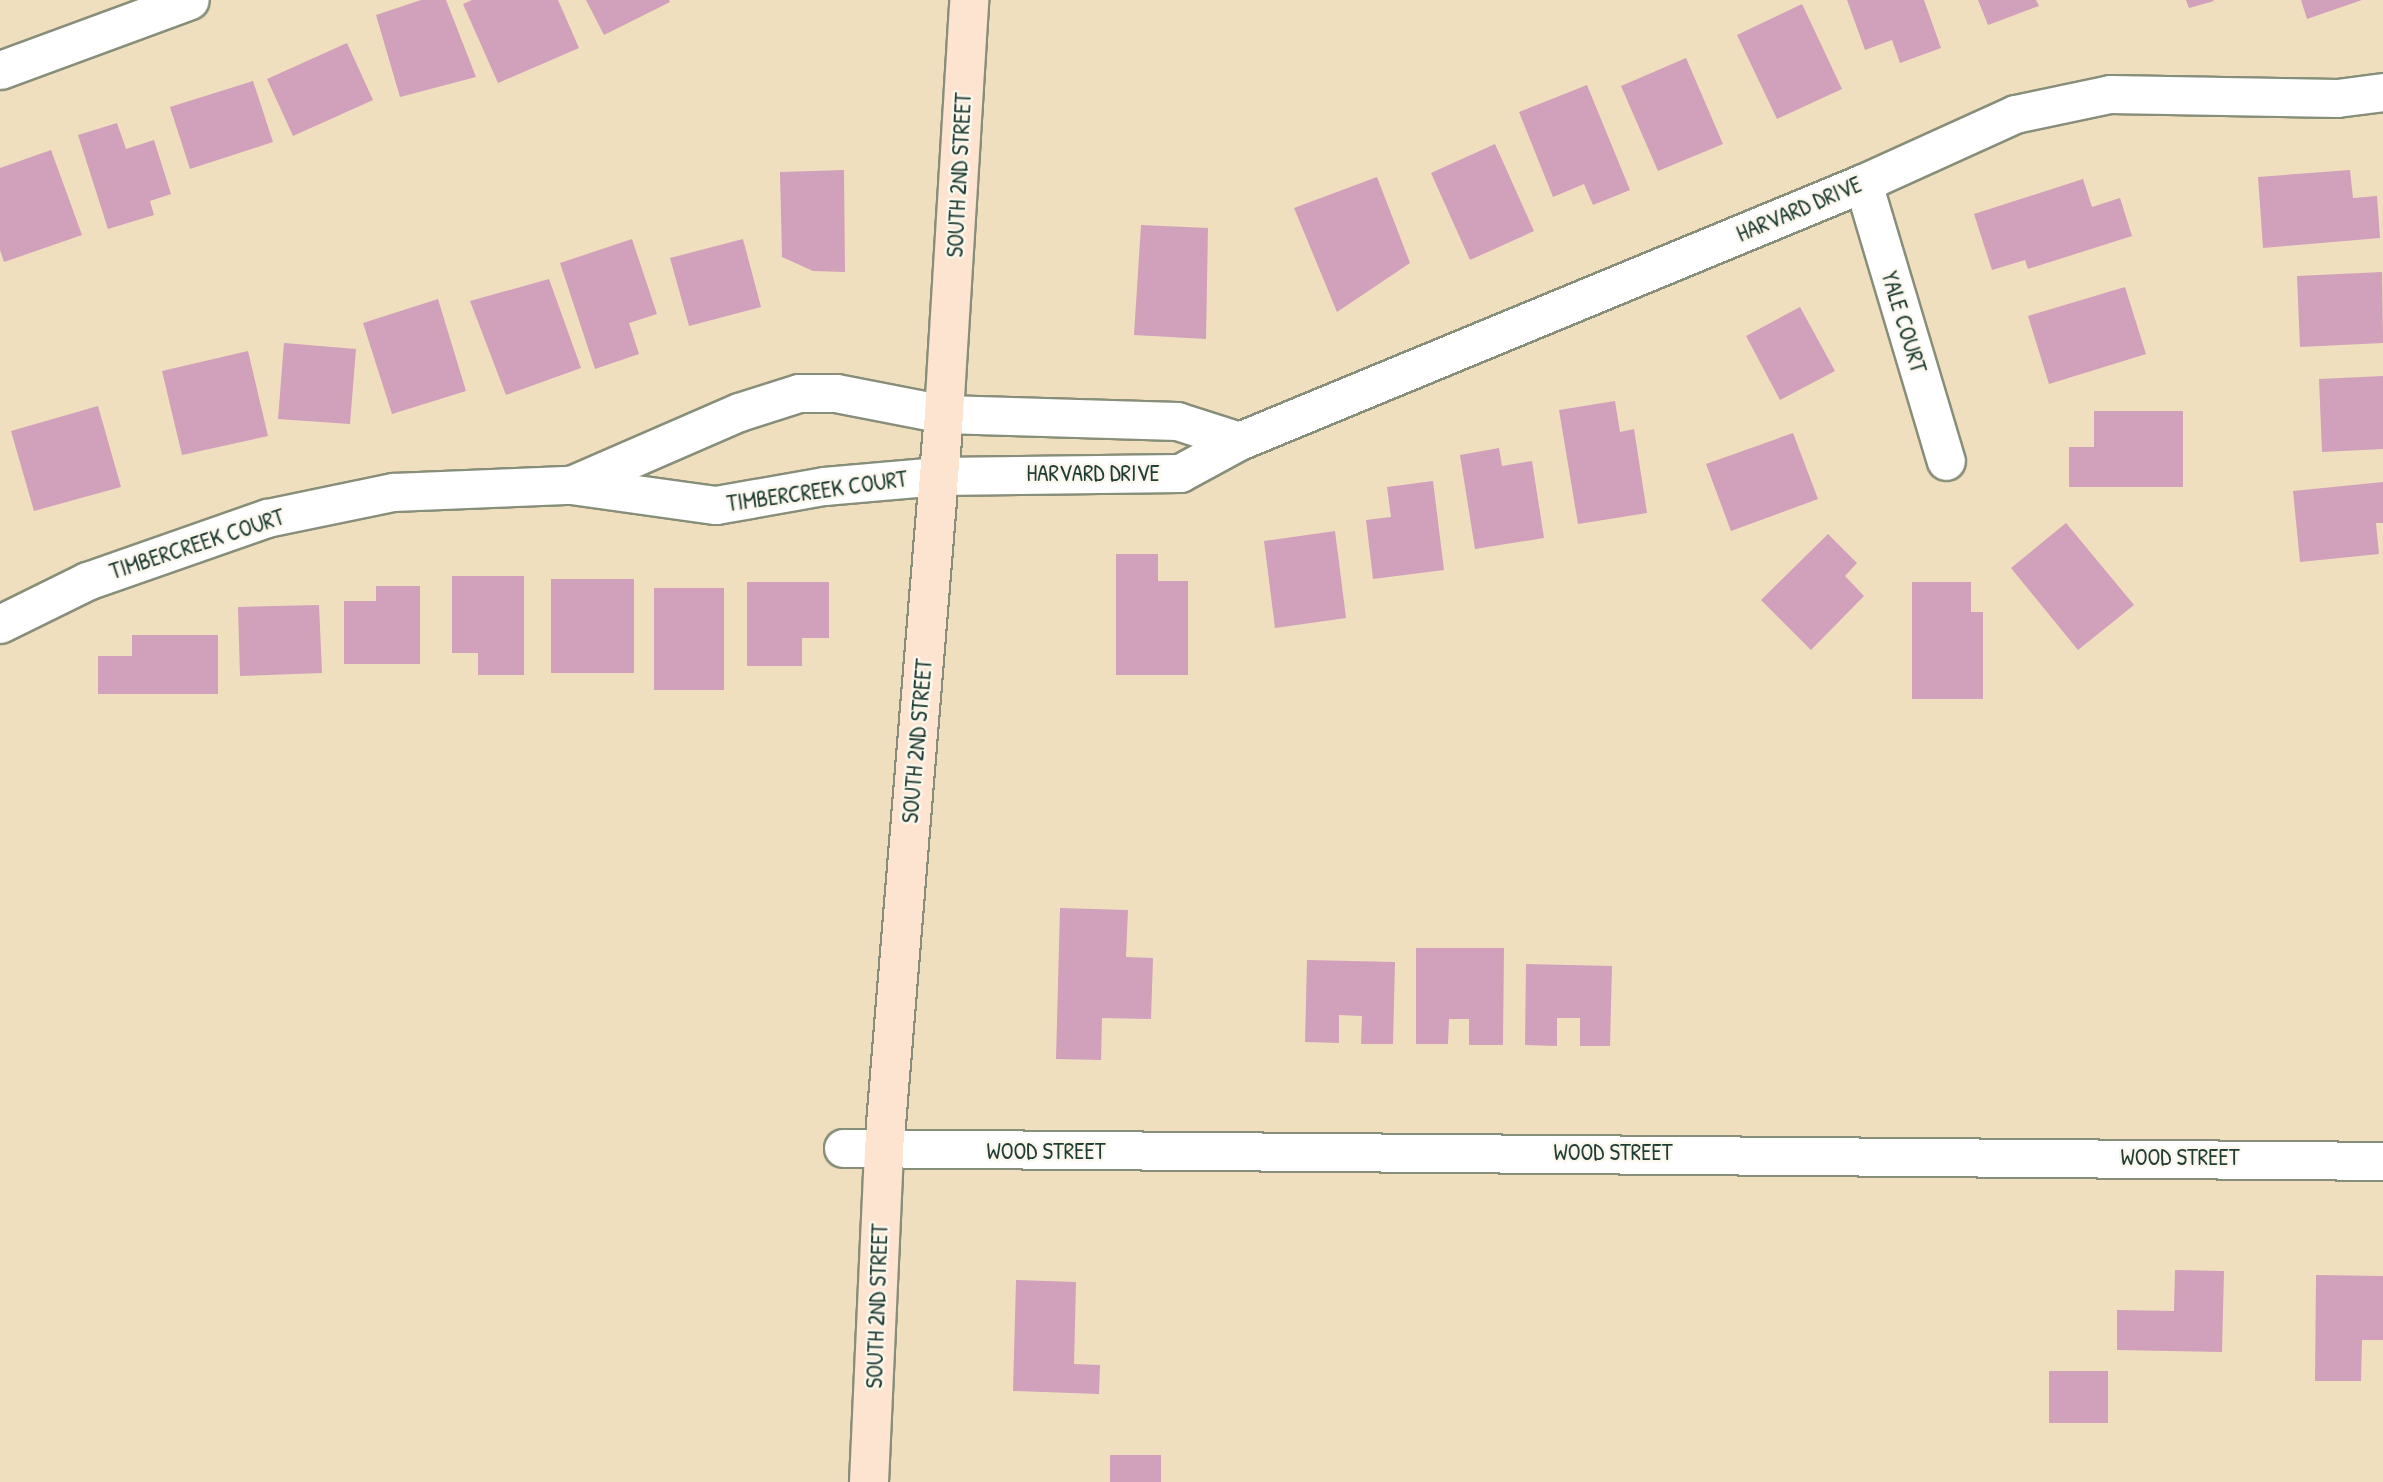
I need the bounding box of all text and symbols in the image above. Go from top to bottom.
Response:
street label: SOUTH 2ND STREET [941,92,977,258]
street label: HARVARD DRIVE [1732,170,1866,248]
street label: YALE COURT [1876,268,1932,376]
street label: HARVARD DRIVE [1026,459,1160,487]
street label: TIMBERCREEK COURT [725,465,909,517]
street label: TIMBERCREEK COURT [106,503,288,585]
street label: SOUTH 2ND STREET [896,658,938,824]
street label: WOOD STREET [987,1137,1105,1165]
street label: WOOD STREET [1554,1138,1672,1166]
street label: WOOD STREET [2121,1143,2239,1171]
street label: SOUTH 2ND STREET [860,1223,894,1389]

